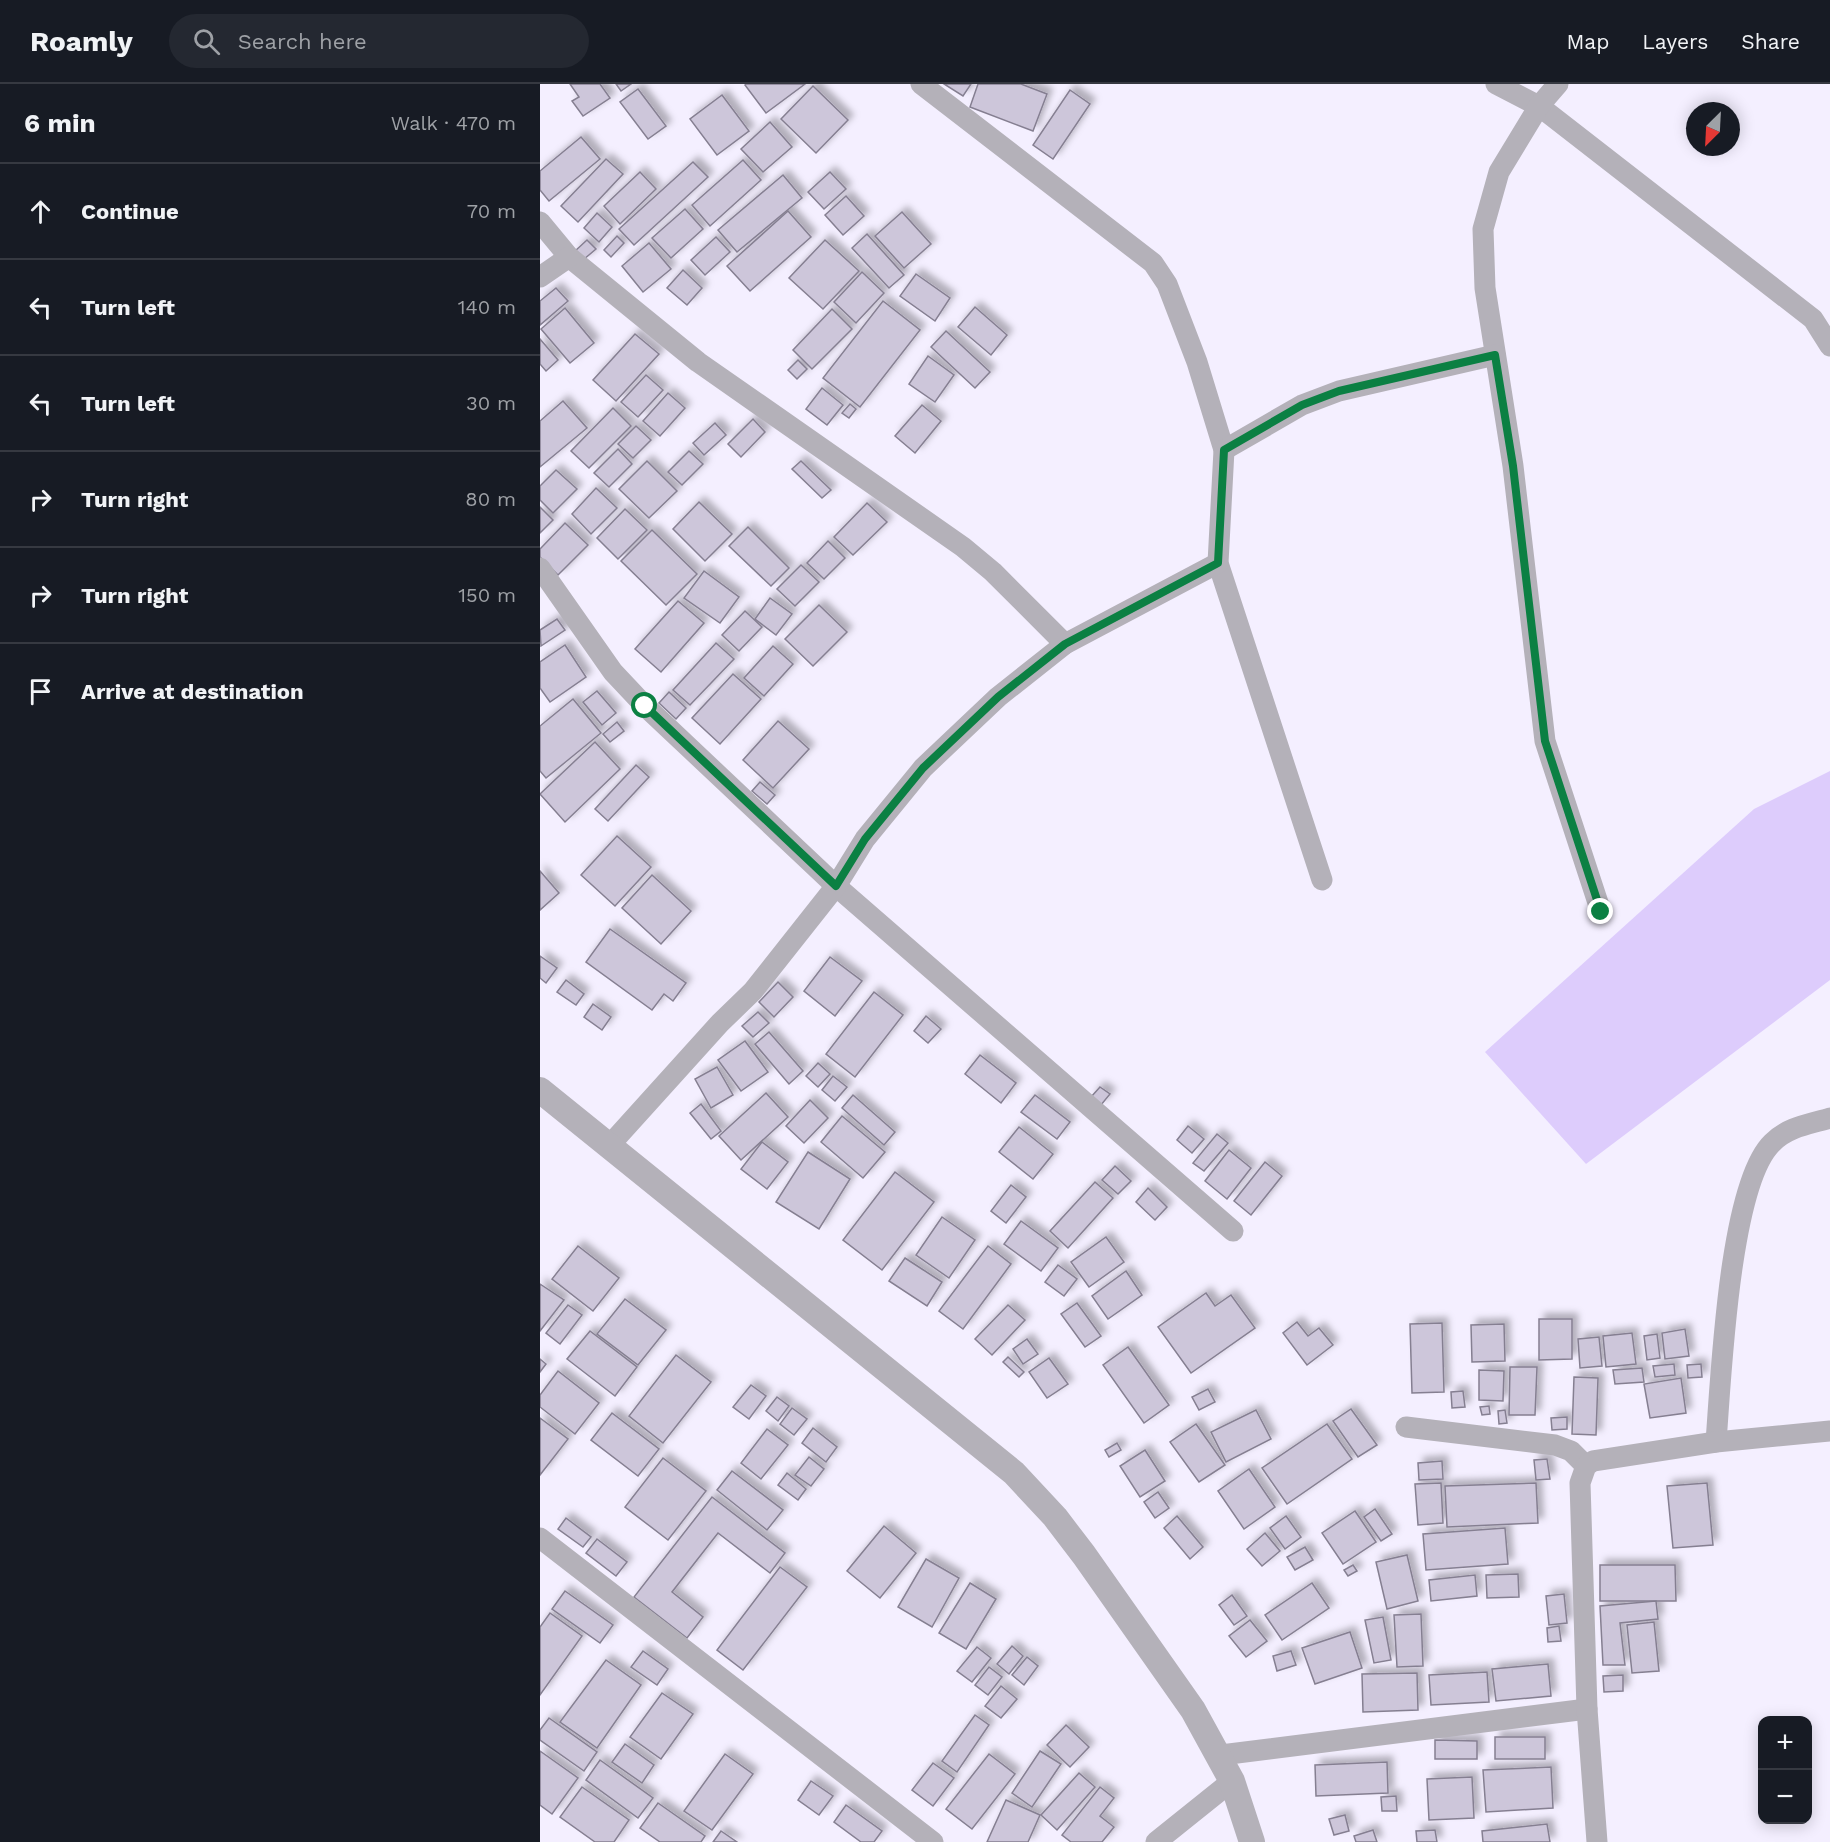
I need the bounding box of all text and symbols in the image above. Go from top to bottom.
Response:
search box [169,14,589,68]
text: Roamly [30,25,133,58]
icon: search [190,25,223,58]
text: Search here [238,29,367,54]
text: Map [1566,29,1609,54]
text: Layers [1642,29,1708,54]
text: Share [1741,29,1800,54]
north arrow [1686,102,1740,156]
text: 6 min [24,108,96,138]
text: Walk · 470 m [391,111,516,135]
icon: ahead [24,195,57,228]
text: Continue [81,199,179,224]
text: 70 m [467,199,516,223]
icon: left [24,291,57,324]
text: Turn left [81,295,175,320]
text: 140 m [458,295,516,319]
icon: left [24,387,57,420]
text: Turn left [81,391,175,416]
text: 30 m [466,391,516,415]
icon: right [24,483,57,516]
text: Turn right [81,487,188,512]
text: 80 m [465,487,516,511]
icon: right [24,579,57,612]
text: Turn right [81,583,188,608]
text: 150 m [458,583,516,607]
icon: arrive [24,675,57,708]
text: Arrive at destination [81,679,304,704]
route start [631,692,657,718]
route end [1587,898,1613,924]
map controls [1758,1716,1812,1824]
button: + [1758,1716,1812,1770]
button: − [1758,1770,1812,1824]

